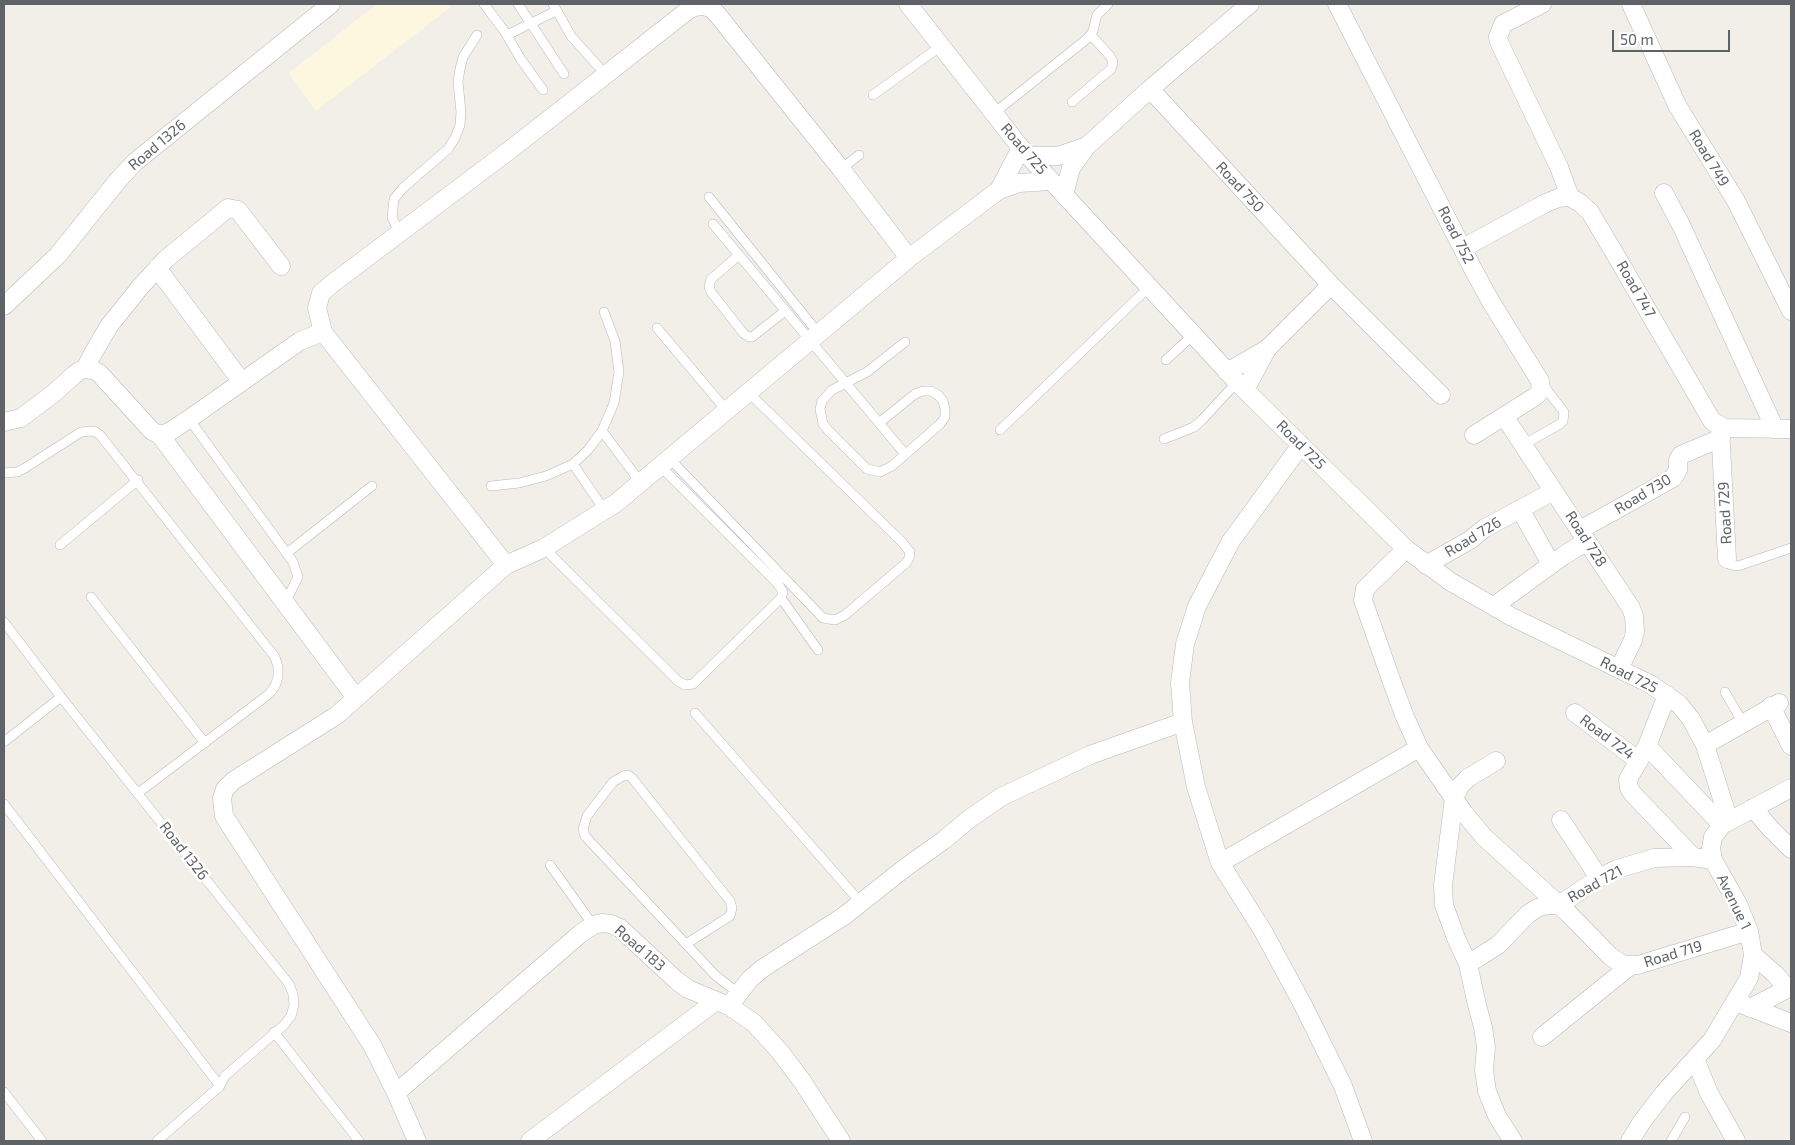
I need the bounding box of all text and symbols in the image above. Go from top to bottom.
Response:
scale bar [1615,20,1732,52]
text: 50 m [1620,30,1654,48]
street label: Road 1326 [125,116,189,174]
street label: Road 725 [997,120,1051,178]
street label: Road 749 [1685,126,1733,190]
street label: Road 750 [1212,158,1268,216]
street label: Road 752 [1434,203,1478,267]
street label: Road 747 [1613,257,1659,321]
street label: Road 725 [1273,417,1329,473]
street label: Road 730 [1611,470,1675,518]
street label: Road 729 [1714,481,1736,545]
street label: Road 728 [1561,508,1611,570]
street label: Road 726 [1442,513,1504,561]
street label: Road 725 [1597,653,1661,697]
street label: Road 724 [1576,711,1638,763]
street label: Road 1326 [156,818,212,884]
street label: Road 721 [1564,862,1626,906]
street label: Avenue 1 [1713,871,1755,933]
street label: Road 183 [611,921,669,975]
street label: Road 719 [1642,937,1704,971]

